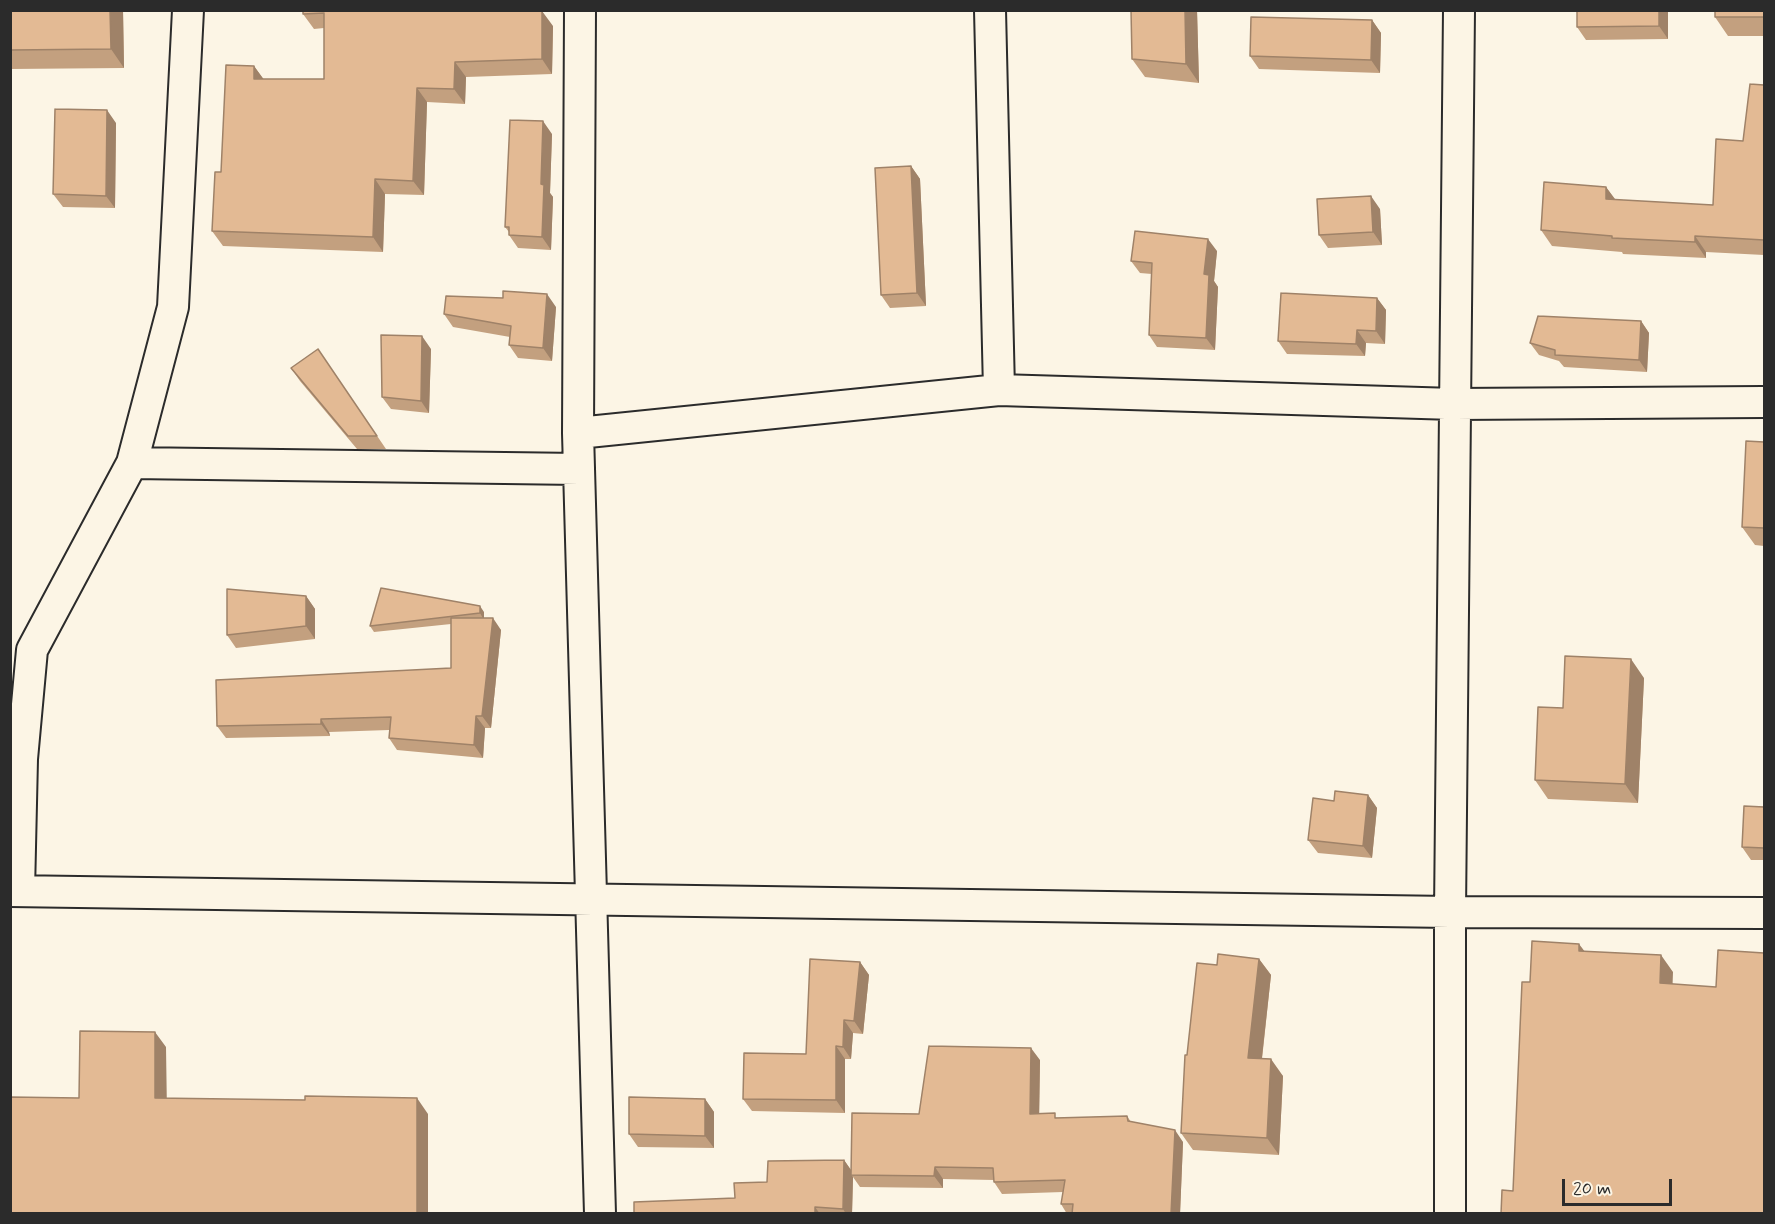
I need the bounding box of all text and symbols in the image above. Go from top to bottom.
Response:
scale bar [1565,1167,1674,1205]
text: 20 m [1573,1177,1611,1201]

